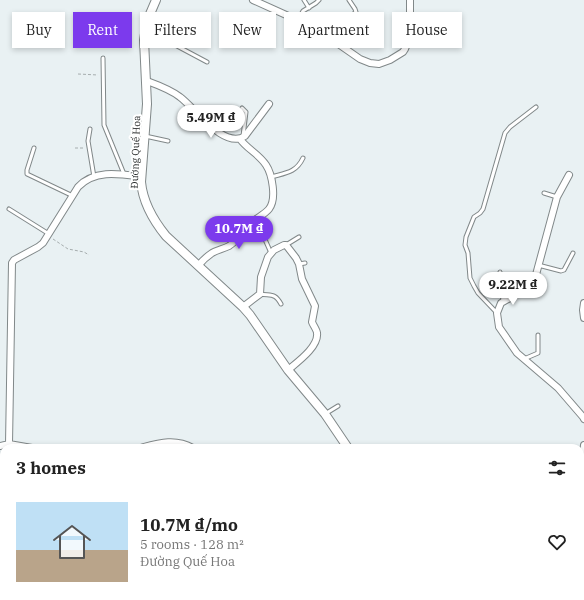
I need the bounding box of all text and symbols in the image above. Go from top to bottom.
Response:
chip: Buy [12,12,65,48]
chip: Rent [73,12,132,48]
chip: Filters [140,12,211,48]
chip: New [219,12,276,48]
chip: Apartment [284,12,384,48]
chip: House [392,12,462,48]
pin: 5.49M ₫ [174,105,248,139]
text: 5.49M ₫ [186,109,236,126]
street label: Đường Quế Hoa [128,115,143,189]
pin: 10.7M ₫ [202,216,276,250]
text: 10.7M ₫ [214,220,264,237]
pin: 9.22M ₫ [476,272,550,306]
text: 9.22M ₫ [488,276,538,293]
text: 3 homes [16,457,86,479]
icon: filters [546,457,568,479]
text: 10.7M ₫/mo [140,514,238,536]
icon: home [48,518,96,566]
icon: heart [546,531,568,553]
text: 5 rooms · 128 m² [140,536,244,553]
text: Đường Quế Hoa [140,553,235,570]

